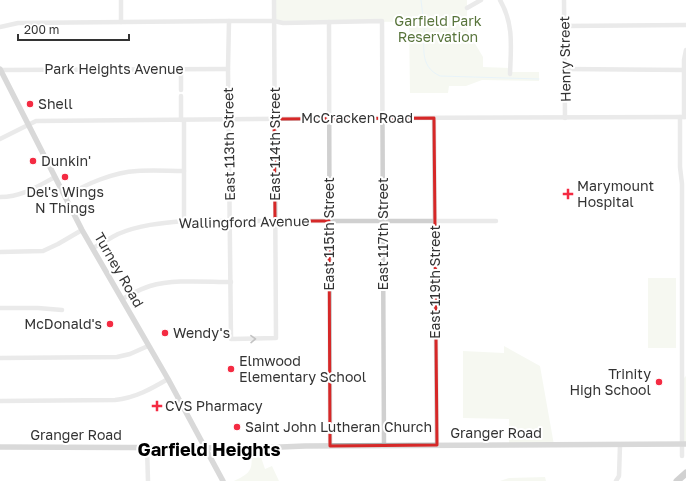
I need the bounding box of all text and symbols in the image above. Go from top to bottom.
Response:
park label: Garfield Park Reservation [394,12,482,45]
scale bar [18,16,129,42]
street label: Henry Street [555,16,574,102]
text: 200 m [24,22,59,37]
street label: Park Heights Avenue [44,60,184,77]
street label: East 113th Street [219,87,238,201]
street label: East 114th Street [266,87,283,201]
place label: Shell [38,95,73,112]
marker: Shell [25,99,35,109]
street label: McCracken Road [301,109,413,126]
place label: Dunkin' [41,152,91,169]
marker: Dunkin' [28,156,38,166]
marker: Del's Wings N Things [60,172,70,182]
street label: East 115th Street [320,177,337,291]
place label: Marymount Hospital [577,177,654,210]
street label: East 117th Street [374,178,391,290]
place label: Del's Wings N Things [26,183,104,216]
marker: Marymount Hospital [562,188,574,200]
street label: Wallingford Avenue [178,212,310,231]
street label: East 119th Street [426,225,443,339]
street label: Turney Road [91,229,148,310]
place label: McDonald's [24,315,102,332]
marker: McDonald's [105,319,115,329]
place label: Wendy's [173,324,230,341]
marker: Wendy's [160,328,170,338]
one-way arrow [250,335,256,343]
place label: Elmwood Elementary School [239,352,366,385]
marker: Elmwood Elementary School [226,364,236,374]
place label: Trinity High School [569,365,651,398]
marker: Trinity High School [654,377,664,387]
place label: CVS Pharmacy [165,397,263,414]
marker: CVS Pharmacy [152,401,162,411]
place label: Saint John Lutheran Church [245,418,432,435]
marker: Saint John Lutheran Church [232,422,242,432]
street label: Granger Road [450,424,542,441]
street label: Granger Road [30,426,122,443]
district label: Garfield Heights [137,438,281,460]

